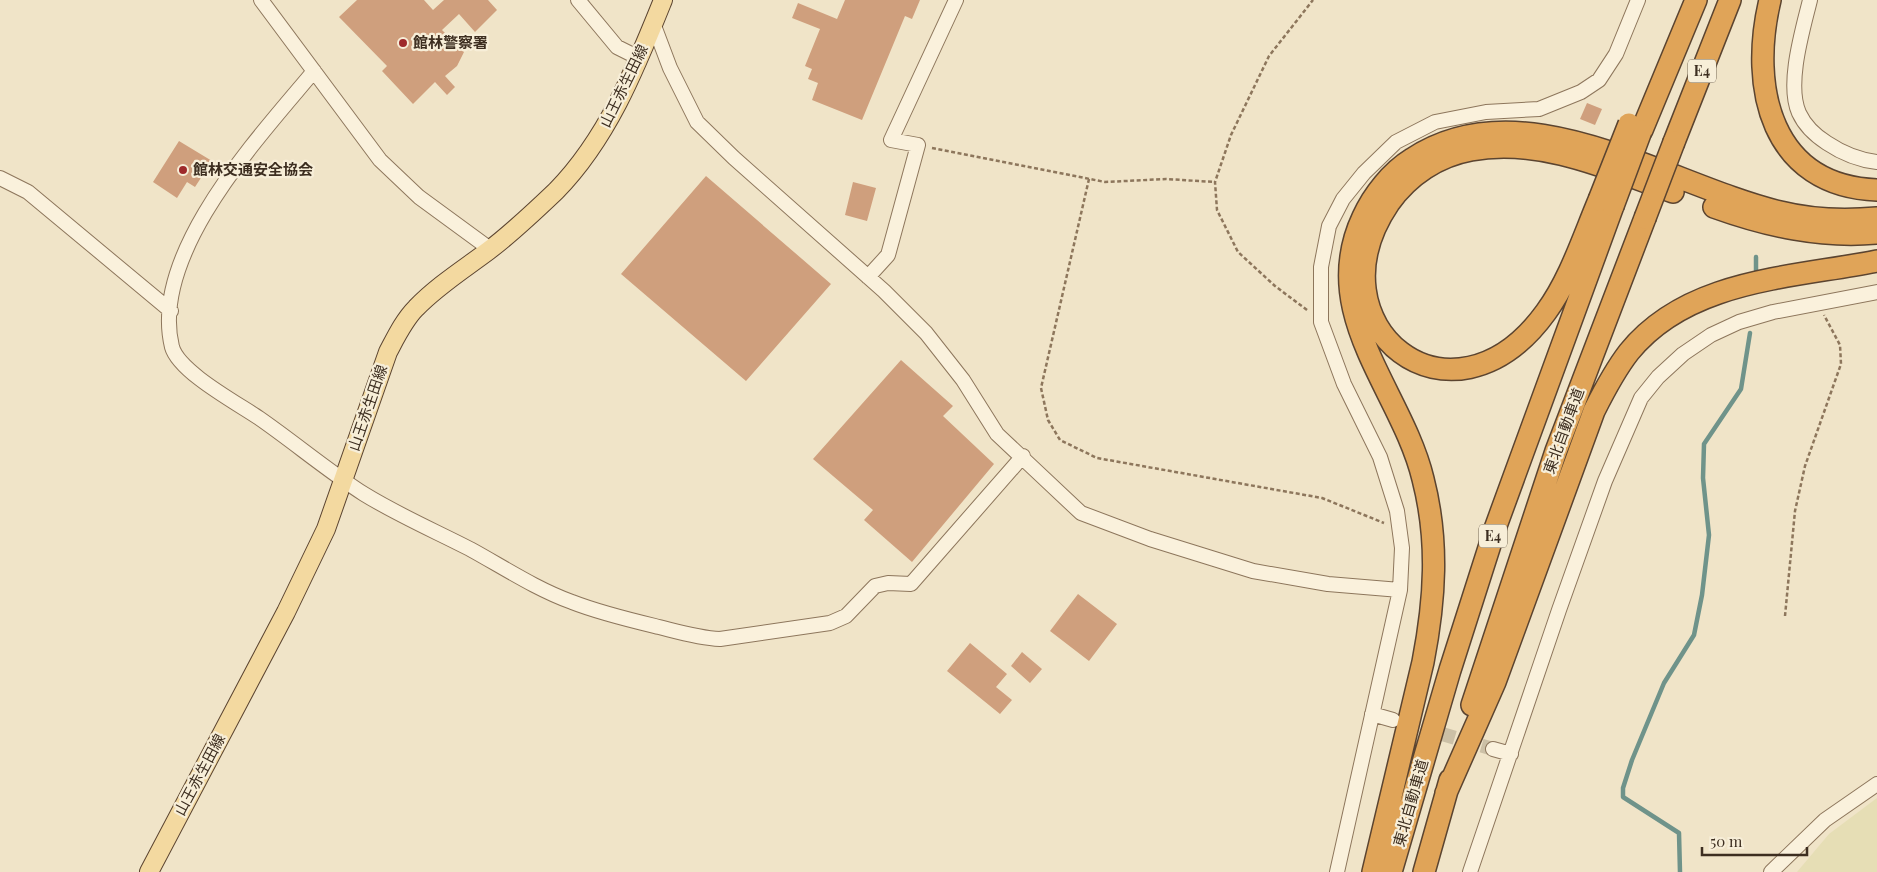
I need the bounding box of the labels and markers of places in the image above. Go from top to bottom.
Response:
place label: 館林警察署 [413,32,488,52]
marker: 館林警察署 [397,37,409,49]
place label: 館林交通安全協会 [193,159,313,179]
marker: 館林交通安全協会 [177,164,189,176]

